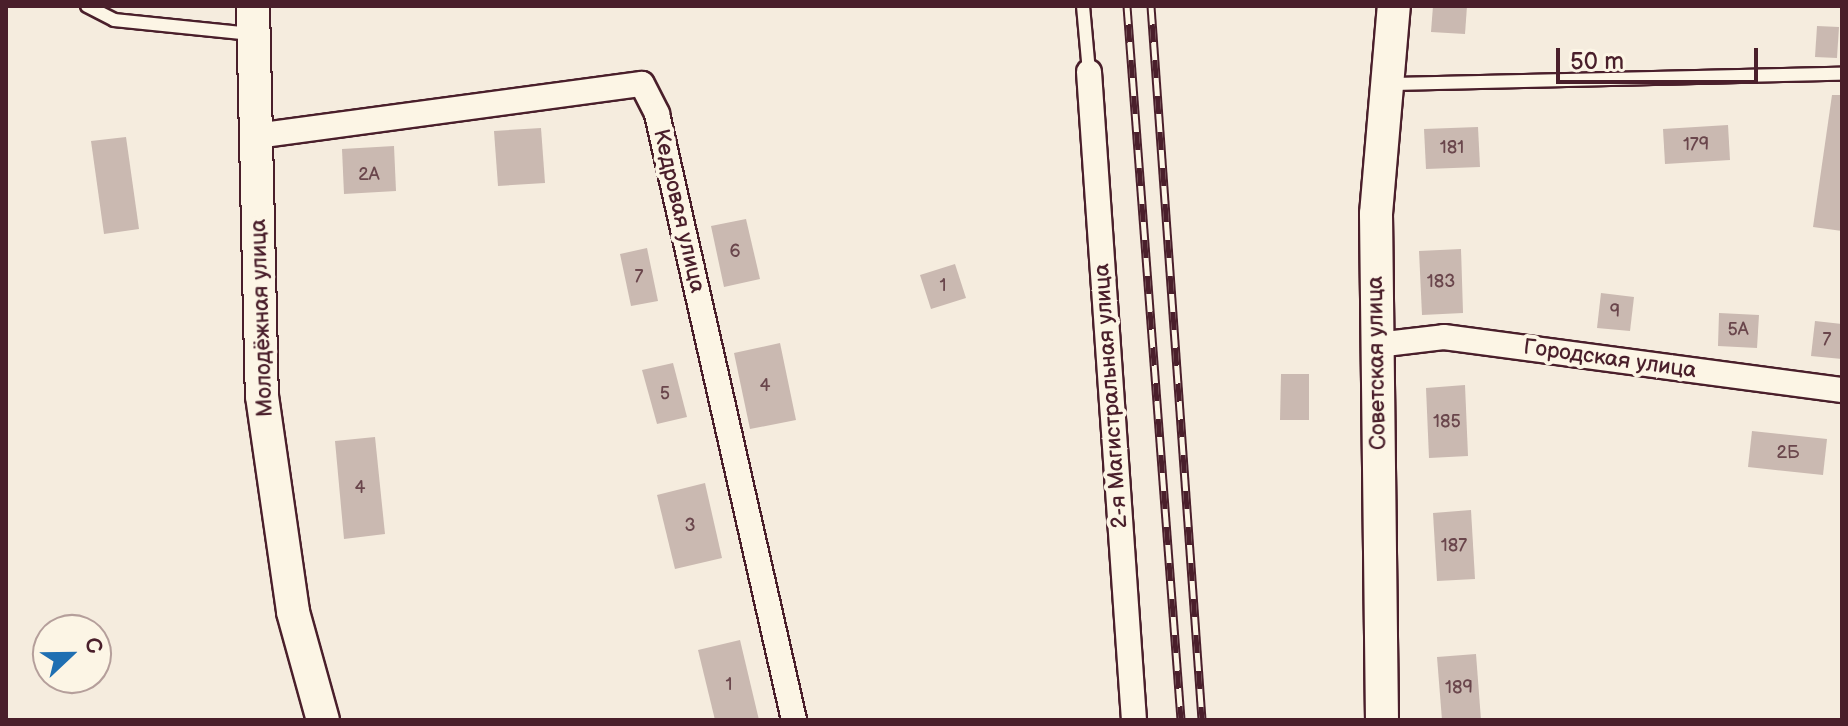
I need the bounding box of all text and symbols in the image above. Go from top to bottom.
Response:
scale bar [1560,32,1762,82]
text: 50 m [1570,47,1624,76]
street label: Кедровая улица [647,127,711,295]
house number: 179 [1683,134,1709,156]
house number: 181 [1440,137,1464,159]
house number: 2А [358,164,380,186]
street label: Молодёжная улица [245,218,279,418]
house number: 6 [730,241,740,263]
street label: 2-я Магистральная улица [1089,263,1133,529]
house number: 7 [635,266,643,288]
house number: 183 [1427,271,1455,293]
house number: 1 [940,275,946,297]
street label: Советская улица [1362,276,1392,450]
house number: 9 [1610,301,1620,323]
house number: 5А [1727,319,1749,341]
house number: 7 [1823,329,1831,351]
street label: Городская улица [1522,334,1698,384]
house number: 4 [760,375,770,397]
house number: 5 [660,383,670,405]
house number: 185 [1433,411,1461,433]
house number: 2Б [1776,442,1800,464]
house number: 4 [355,477,365,499]
house number: 3 [684,515,696,537]
house number: 187 [1441,535,1467,557]
north arrow [32,614,112,694]
text: С [77,633,108,658]
house number: 1 [726,674,732,696]
house number: 189 [1445,677,1473,699]

